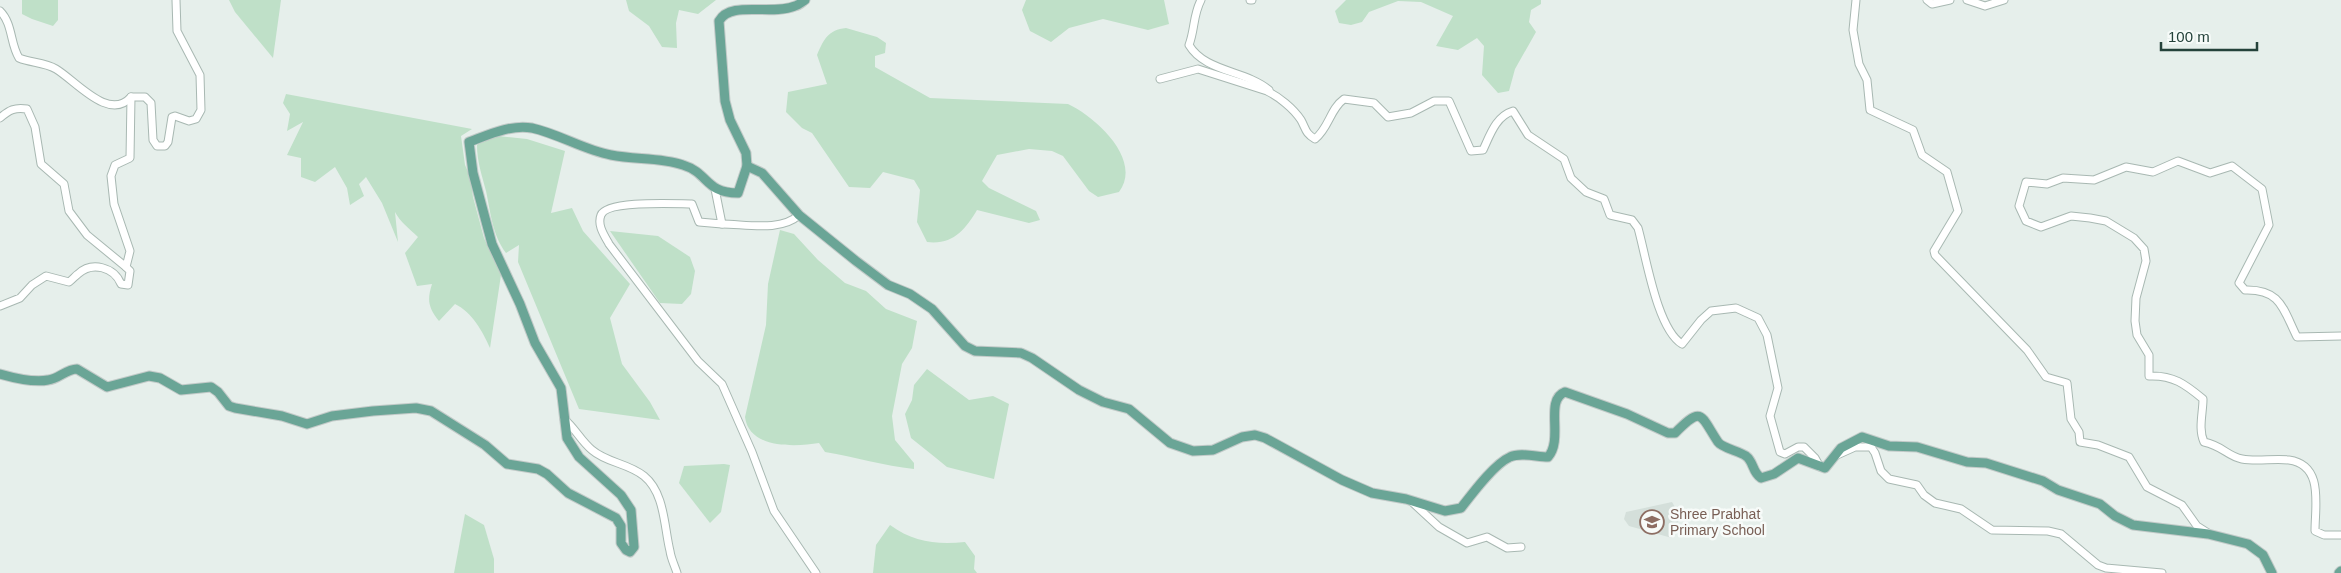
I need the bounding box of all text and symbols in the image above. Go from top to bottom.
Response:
scale bar [2161,20,2257,52]
text: 100 m [2168,28,2210,45]
place label: Shree Prabhat Primary School [1670,506,1765,538]
school or university icon: Shree Prabhat Primary School [1639,509,1665,535]

